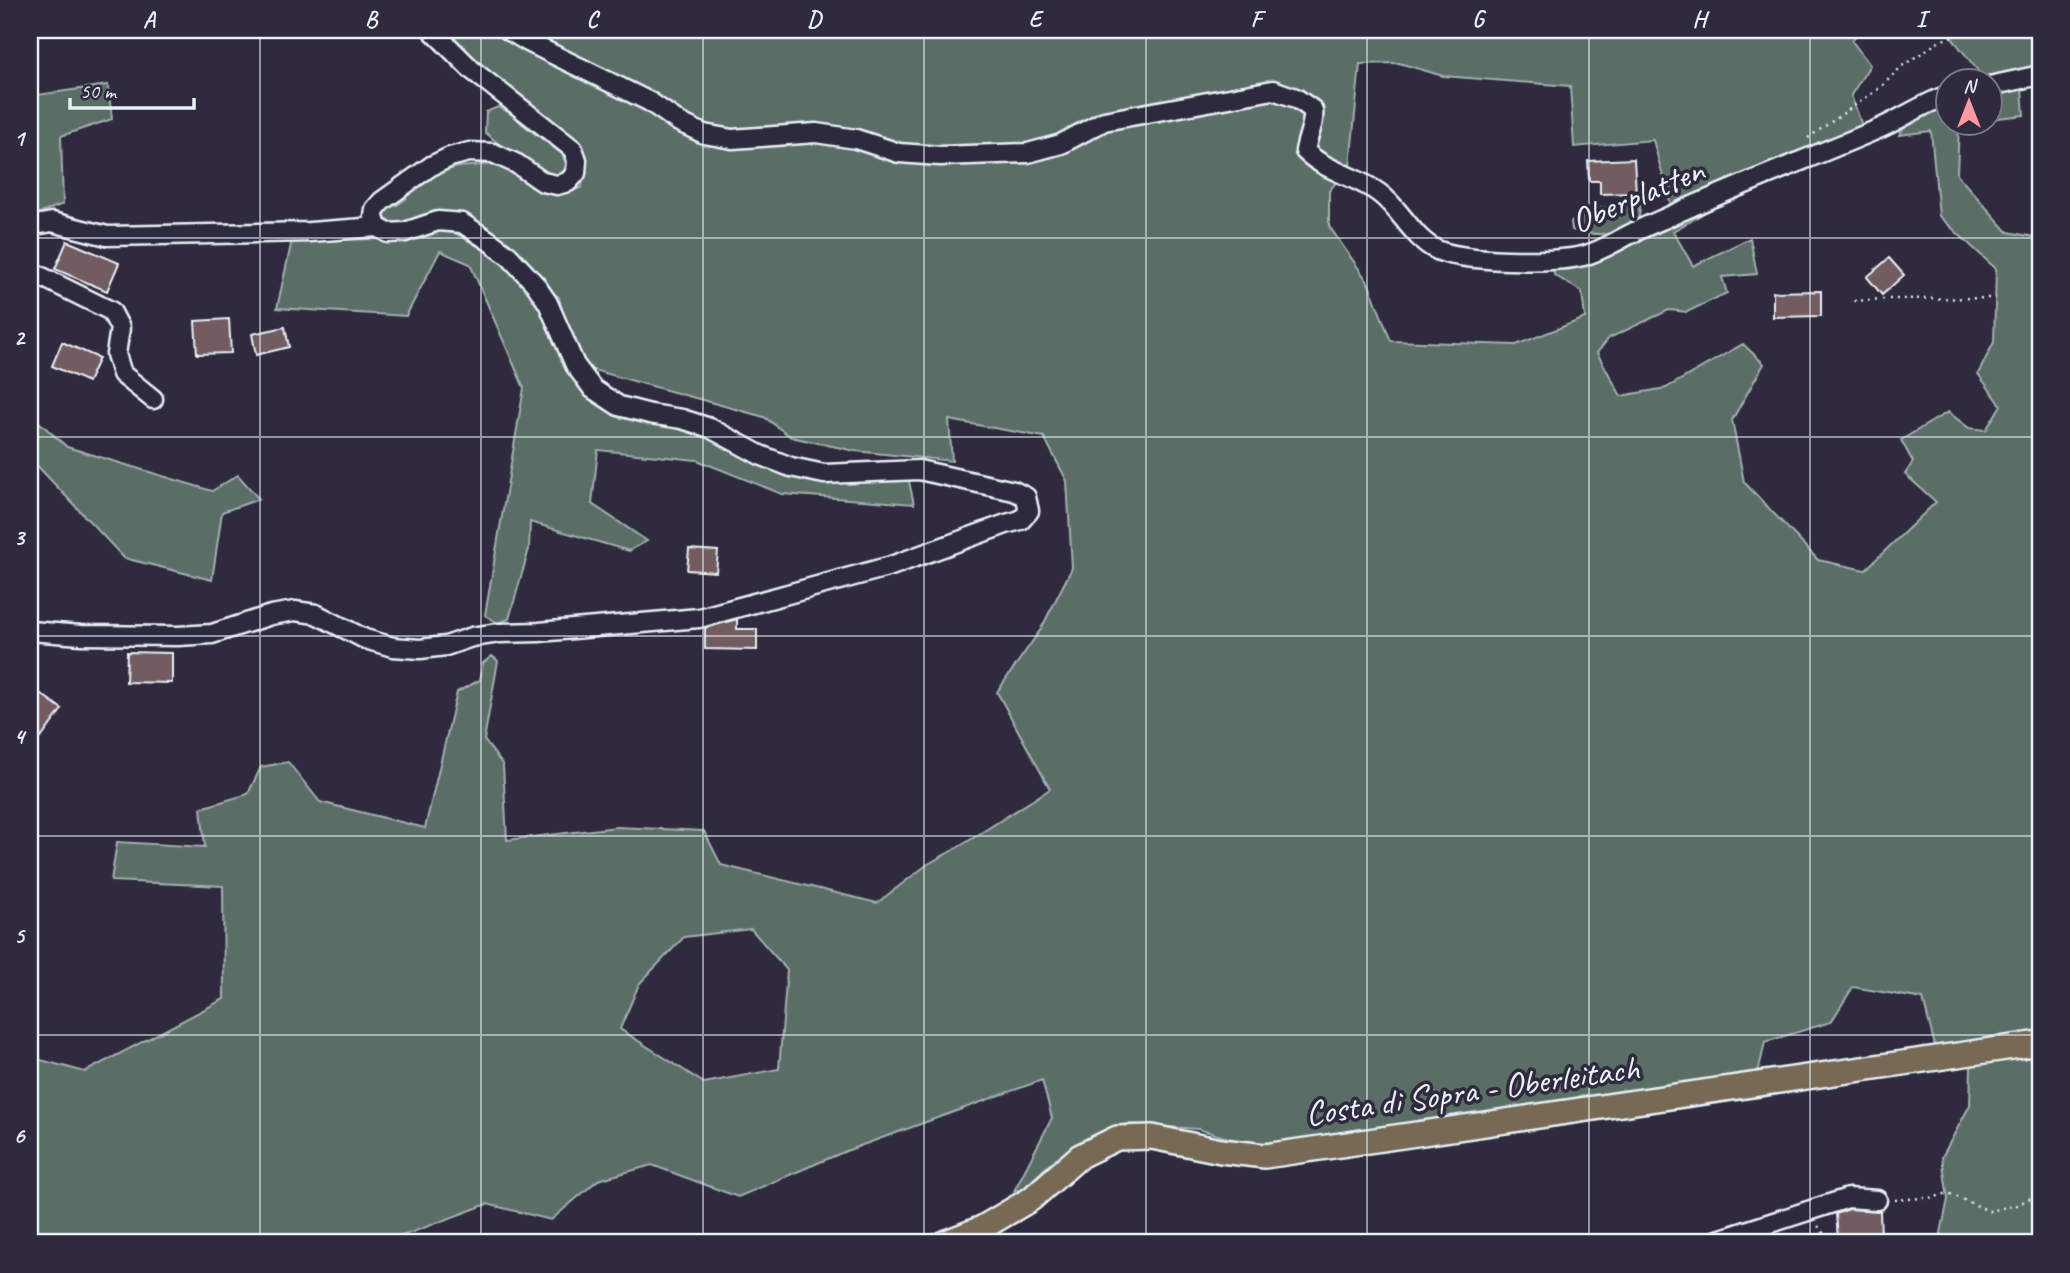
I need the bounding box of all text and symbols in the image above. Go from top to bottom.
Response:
text: A [143,5,157,34]
text: B [365,5,379,34]
text: C [587,5,601,34]
text: D [807,5,823,34]
text: E [1029,5,1045,34]
text: F [1251,5,1267,34]
text: G [1472,5,1487,34]
text: H [1692,5,1710,34]
text: I [1916,5,1931,34]
scale bar [70,66,194,110]
north arrow [1934,66,2004,136]
text: N [1963,74,1978,98]
text: 50 m [80,78,118,104]
text: 1 [14,124,27,153]
street label: Oberplatten [1564,147,1712,244]
text: 2 [14,323,27,352]
text: 3 [14,523,27,552]
text: 4 [14,722,27,751]
text: 5 [14,921,26,950]
street label: Costa di Sopra - Oberleitach [1302,1045,1643,1136]
text: 6 [14,1121,27,1150]

